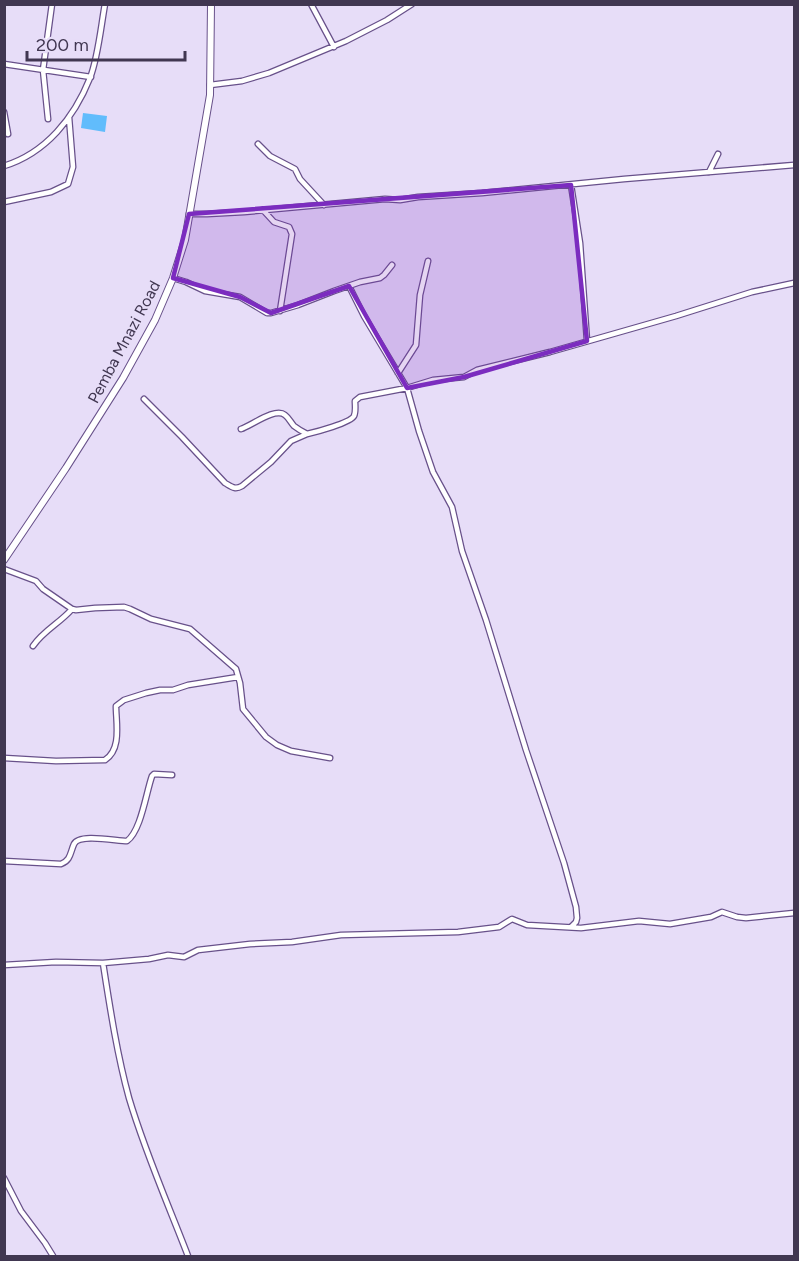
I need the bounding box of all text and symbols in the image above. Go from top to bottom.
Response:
scale bar [27,24,184,62]
text: 200 m [36,34,89,56]
street label: Pemba Mnazi Road [84,278,164,406]

